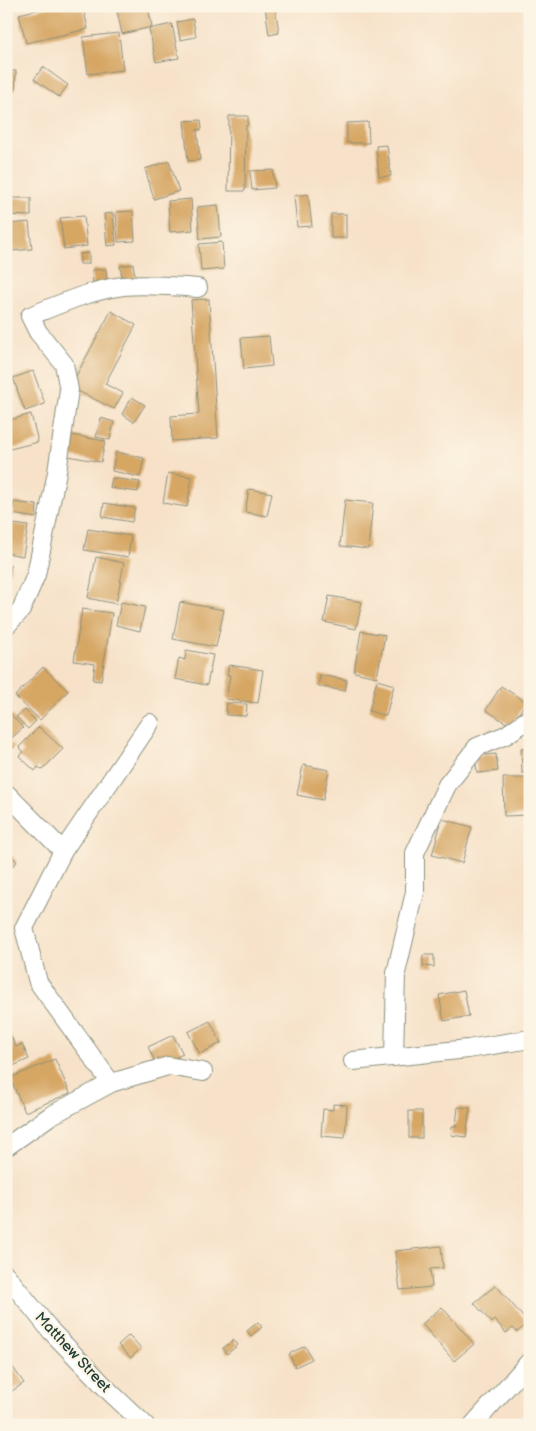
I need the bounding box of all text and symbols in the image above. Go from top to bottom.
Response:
street label: Matthew Street [31,1308,115,1397]

